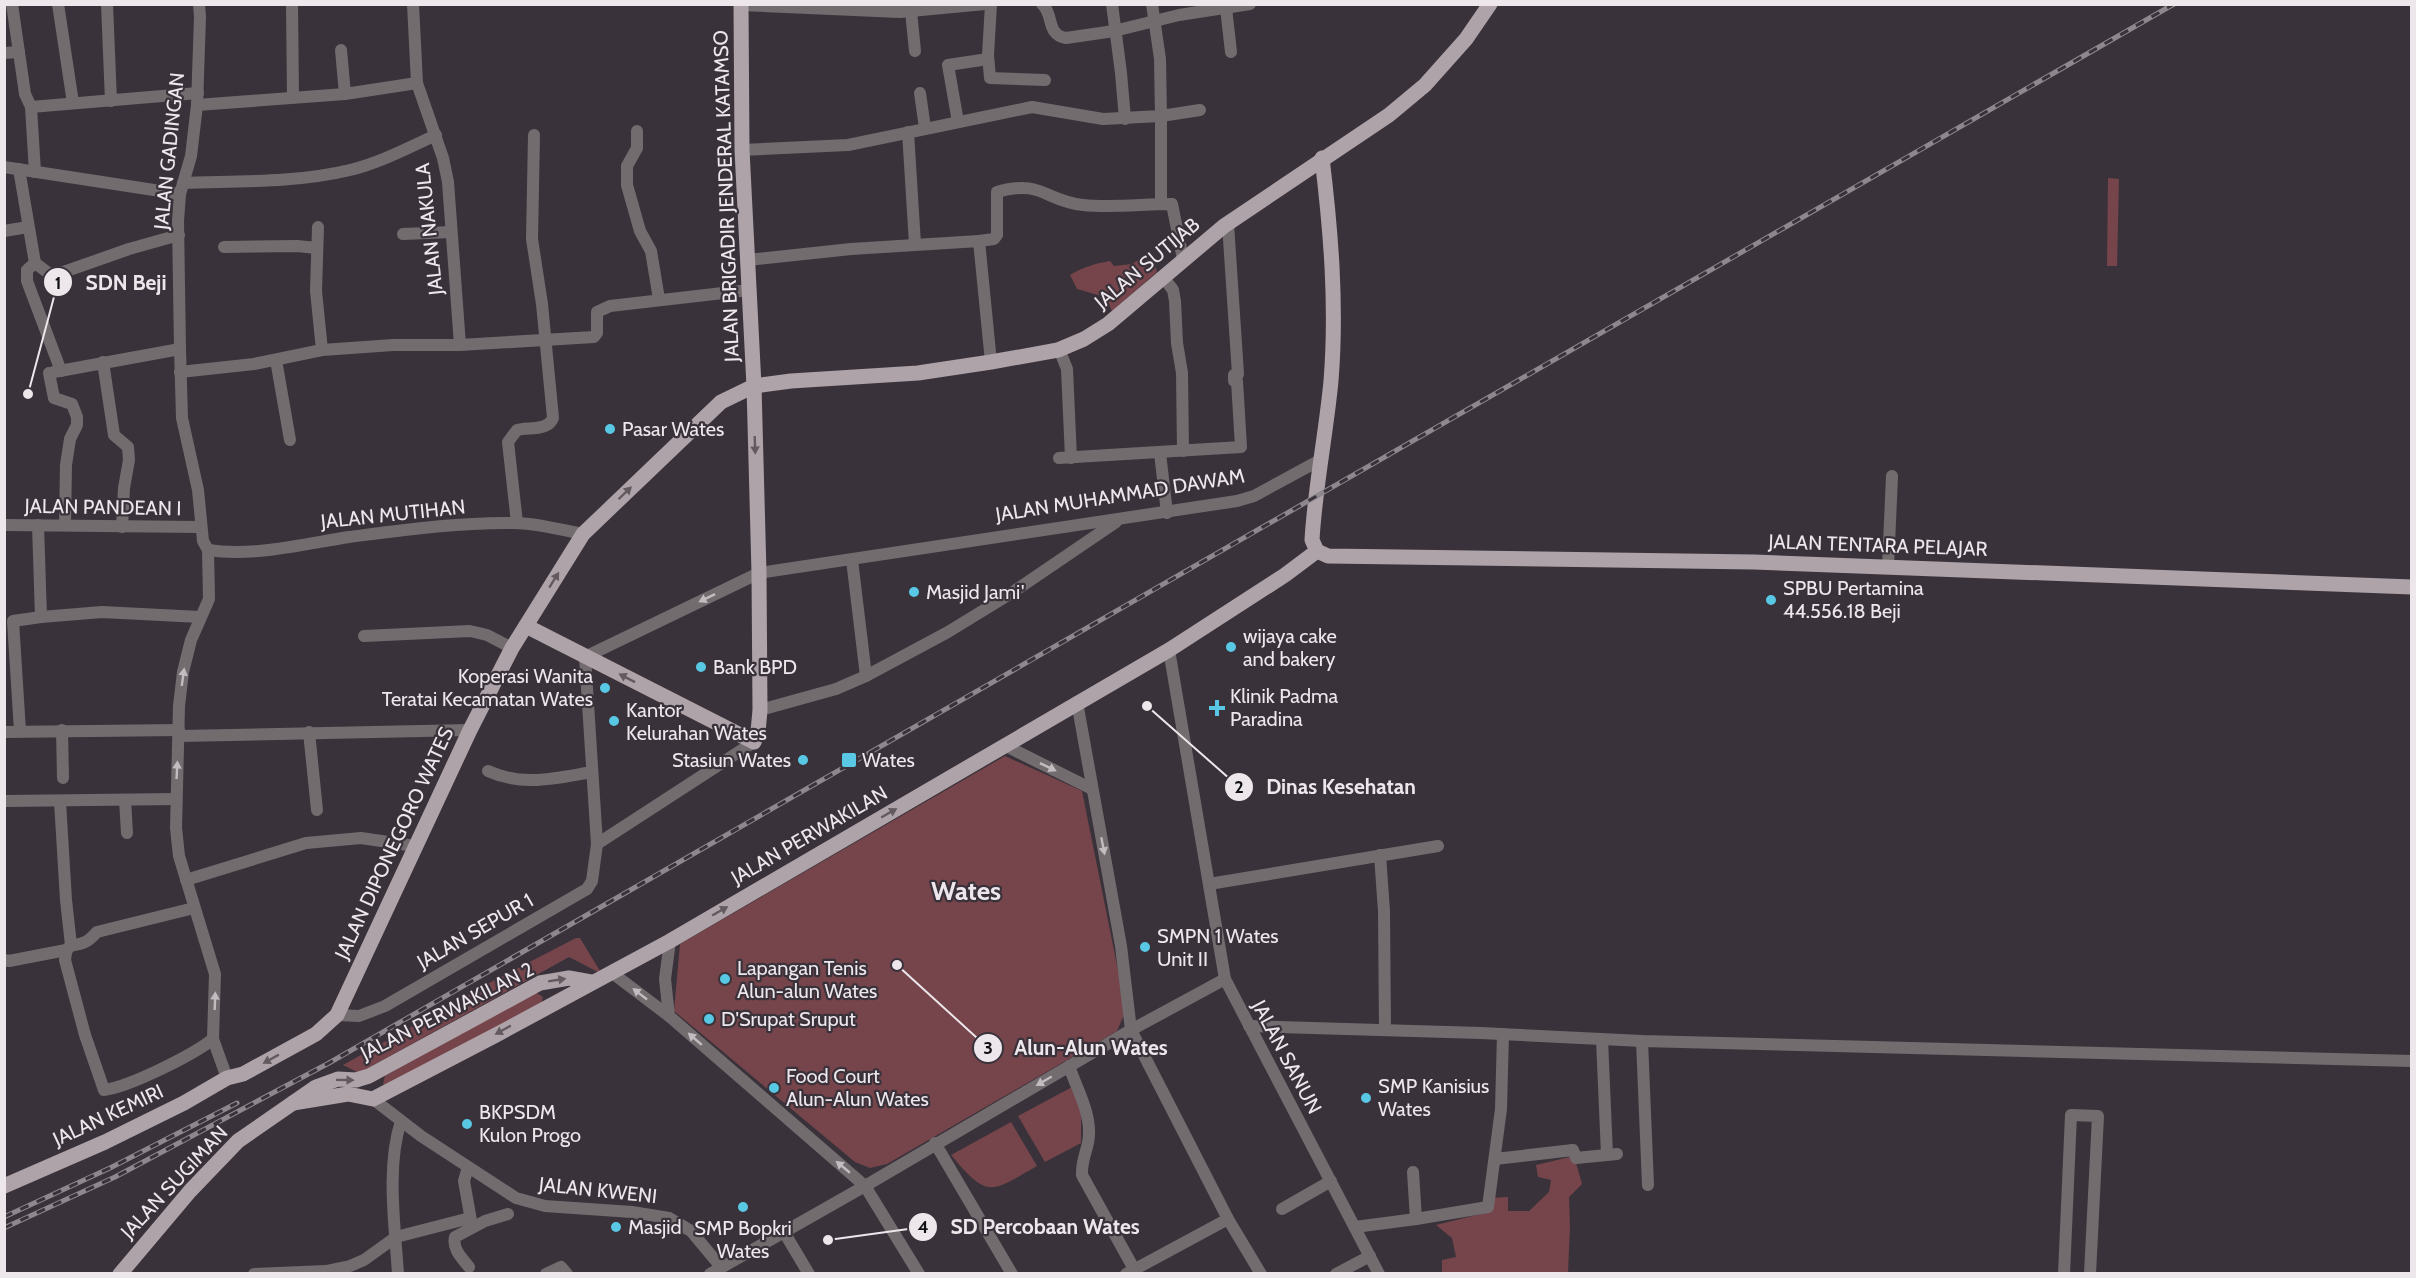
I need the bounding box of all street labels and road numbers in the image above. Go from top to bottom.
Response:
street label: JALAN BRIGADIR JENDERAL KATAMSO [708,30,744,363]
street label: JALAN GADINGAN [149,71,189,232]
street label: JALAN NAKULA [410,161,448,297]
street label: JALAN SUTIJAB [1089,212,1204,314]
street label: JALAN MUHAMMAD DAWAM [993,463,1246,527]
street label: JALAN PANDEAN I [23,494,182,520]
street label: JALAN MUTIHAN [319,494,466,534]
street label: JALAN TENTARA PELAJAR [1767,529,1988,561]
street label: JALAN DIPONEGORO WATES [329,723,459,964]
street label: JALAN PERWAKILAN [726,781,891,890]
street label: JALAN SEPUR 1 [412,888,537,974]
street label: JALAN PERWAKILAN 2 [355,957,538,1066]
street label: JALAN SANUN [1247,995,1327,1118]
street label: JALAN KEMIRI [48,1079,167,1151]
street label: JALAN SUGIMAN [115,1121,232,1244]
street label: JALAN KWENI [537,1172,658,1208]

